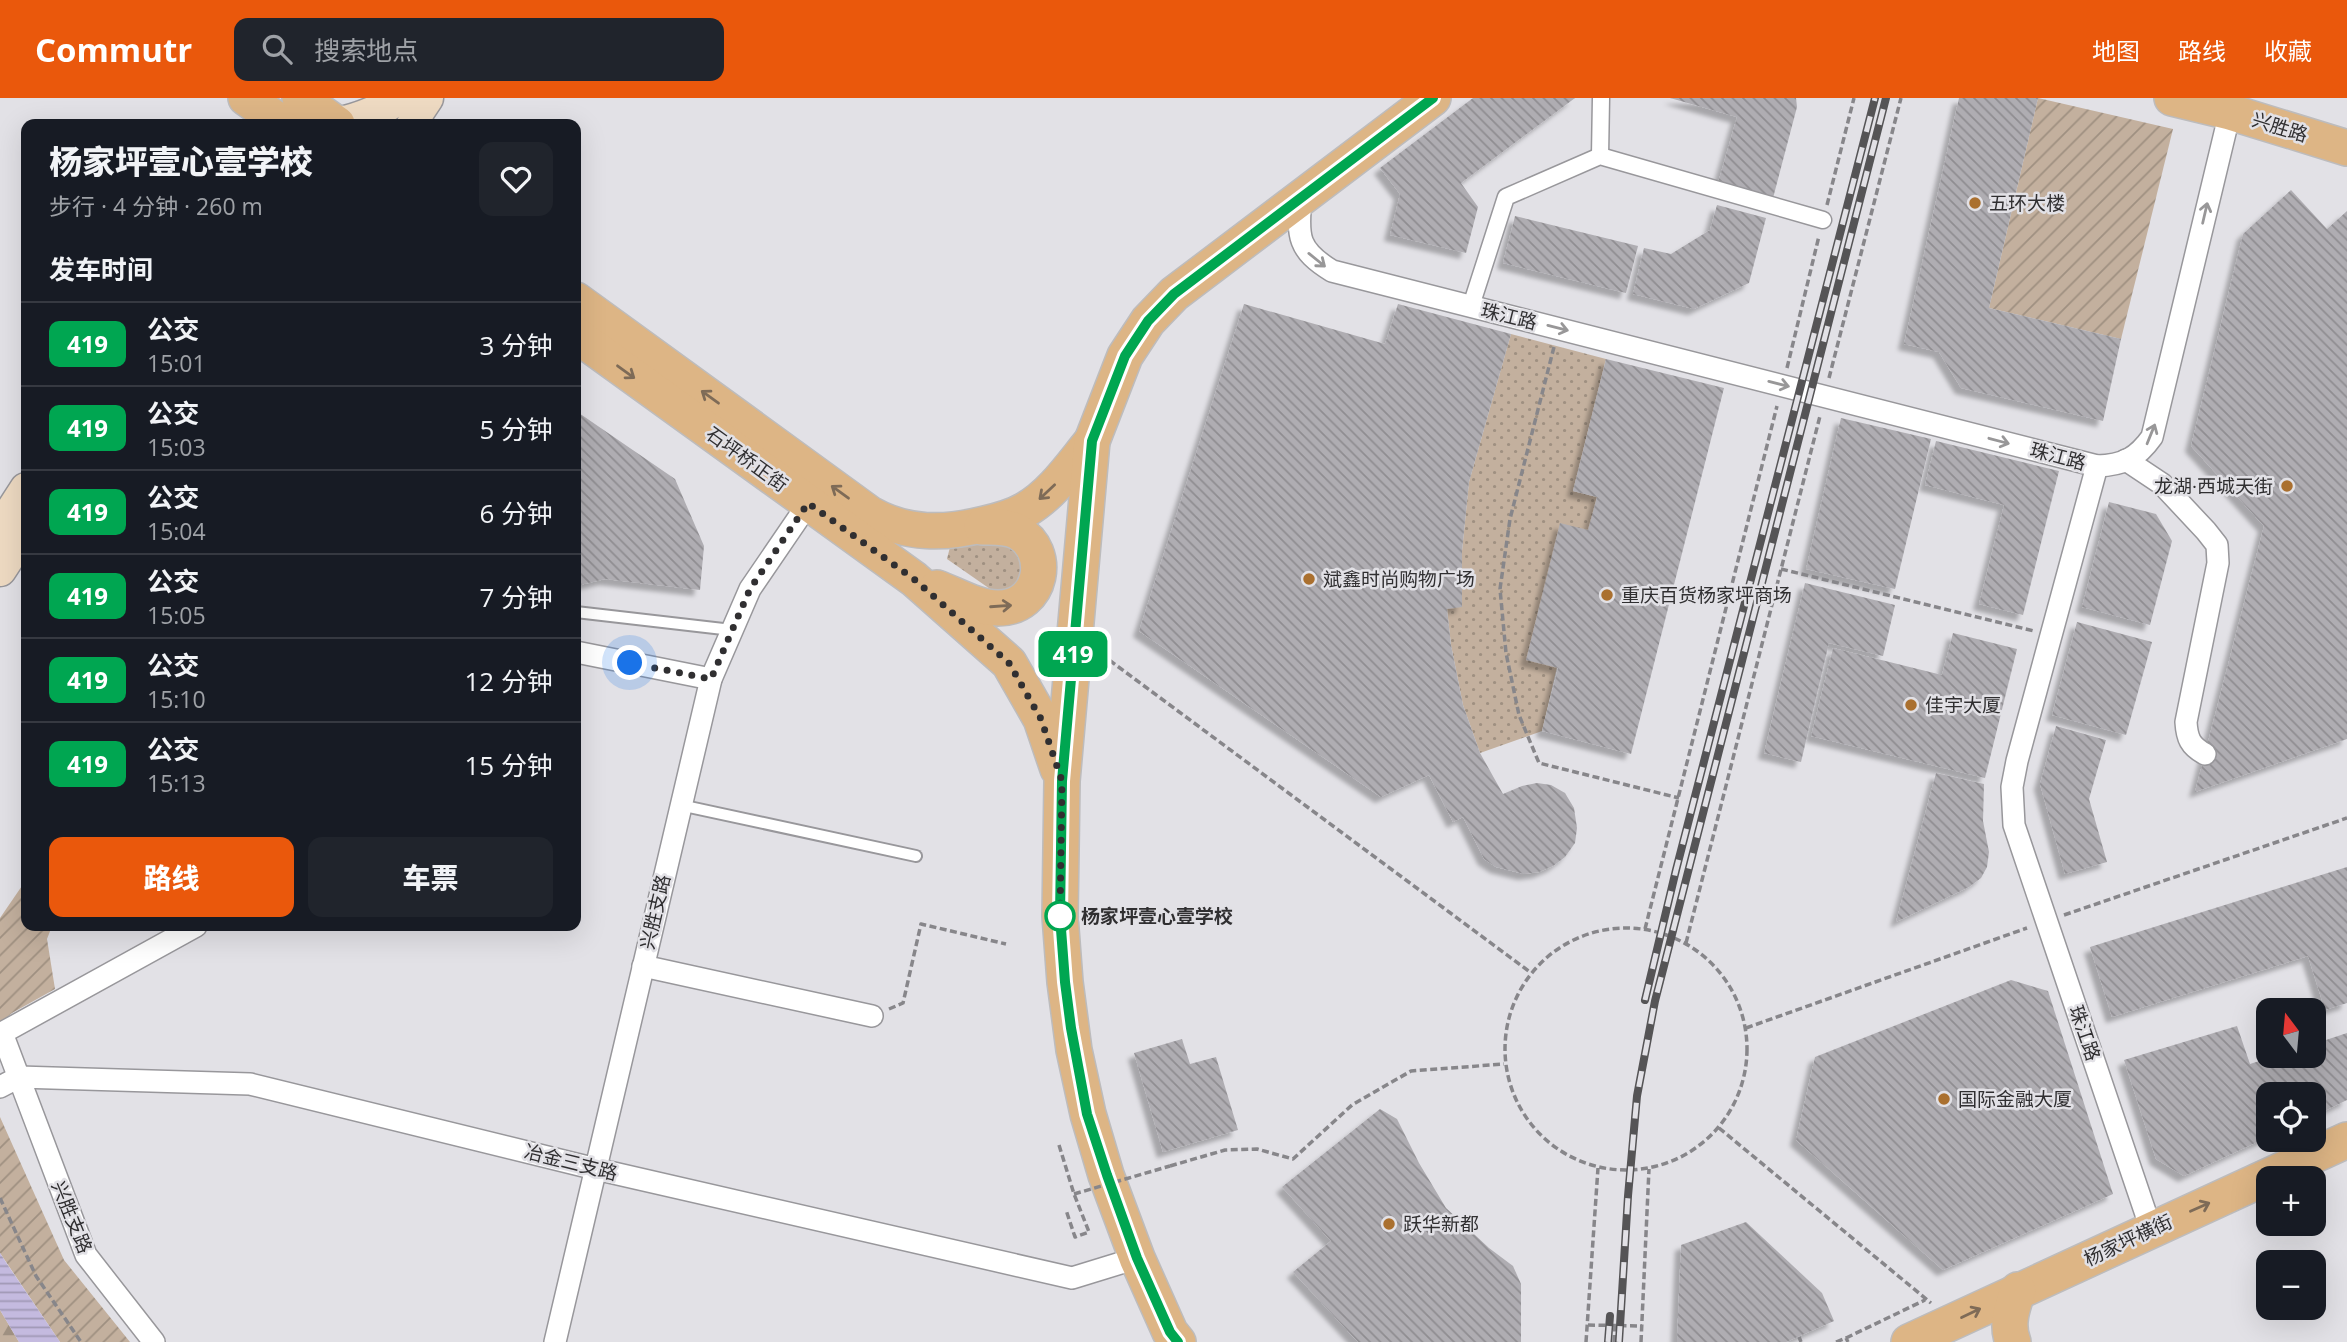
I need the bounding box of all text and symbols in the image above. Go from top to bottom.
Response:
search box [234,18,724,81]
text: Commutr [35,27,192,72]
icon: search [258,30,296,68]
text: 搜索地点 [314,32,418,68]
text: 地图 [2092,34,2140,67]
text: 路线 [2178,34,2226,67]
text: 收藏 [2264,34,2312,67]
street label: 兴胜路 [2249,106,2311,148]
text: 杨家坪壹心壹学校 [49,139,313,184]
button: heart [479,142,553,216]
text: 步行 · 4 分钟 · 260 m [49,190,263,222]
place label: 五环大楼 [1989,190,2065,216]
marker: 五环大楼 [1967,195,1983,211]
one-way arrow [2199,202,2213,225]
text: 发车时间 [49,251,153,287]
one-way arrow [1308,253,1326,268]
street label: 珠江路 [1478,296,1540,336]
text: 公交 [147,311,199,347]
one-way arrow [1546,322,1569,335]
text: 419 [67,327,108,360]
text: 3 分钟 [479,327,553,363]
text: 15:01 [147,347,206,379]
one-way arrow [616,364,635,379]
one-way arrow [1767,378,1790,391]
one-way arrow [701,390,720,404]
text: 公交 [147,395,199,431]
text: 419 [67,411,108,444]
text: 5 分钟 [479,411,553,447]
street label: 石坪桥正街 [701,421,793,497]
one-way arrow [2145,424,2158,445]
text: 15:03 [147,431,206,463]
one-way arrow [1987,435,2010,448]
street label: 珠江路 [2027,436,2089,476]
place label: 龙湖·西城天街 [2154,473,2273,499]
marker: 龙湖·西城天街 [2279,478,2295,494]
text: 公交 [147,479,199,515]
one-way arrow [1038,484,1056,500]
one-way arrow [831,485,850,499]
text: 419 [67,495,108,528]
text: 6 分钟 [479,495,553,531]
text: 15:04 [147,515,206,547]
text: 公交 [147,563,199,599]
place label: 斌鑫时尚购物广场 [1323,566,1475,592]
marker: 斌鑫时尚购物广场 [1301,571,1317,587]
text: 419 [67,579,108,612]
text: 7 分钟 [479,579,553,615]
place label: 重庆百货杨家坪商场 [1621,582,1792,608]
marker: 重庆百货杨家坪商场 [1599,587,1615,603]
text: 15:05 [147,599,206,631]
one-way arrow [989,599,1012,612]
line badge: 419 [1033,631,1113,677]
text: 419 [1052,637,1094,670]
your location [612,645,647,680]
text: 公交 [147,647,199,683]
text: 419 [67,663,108,696]
text: 12 分钟 [465,663,553,699]
text: 15:10 [147,683,206,715]
place label: 佳宇大厦 [1925,692,2001,718]
marker: 佳宇大厦 [1903,697,1919,713]
text: 公交 [147,731,199,767]
text: 419 [67,747,108,780]
text: 15 分钟 [465,747,553,783]
text: 15:13 [147,767,206,799]
button: 路线 [49,837,294,917]
button: 车票 [308,837,553,917]
street label: 兴胜支路 [634,872,676,952]
marker: 杨家坪壹心壹学校 [1045,901,1075,931]
place label: 杨家坪壹心壹学校 [1081,903,1233,929]
north arrow [2256,998,2326,1068]
map controls [2256,998,2326,1320]
street label: 珠江路 [2063,1002,2107,1064]
button: locate [2256,1082,2326,1152]
place label: 国际金融大厦 [1958,1086,2072,1112]
marker: 国际金融大厦 [1936,1091,1952,1107]
street label: 冶金三支路 [522,1138,620,1186]
button: + [2256,1166,2326,1236]
street label: 兴胜支路 [46,1177,98,1257]
one-way arrow [2188,1200,2210,1213]
street label: 杨家坪横街 [2079,1208,2177,1272]
place label: 跃华新都 [1403,1211,1479,1237]
marker: 跃华新都 [1381,1216,1397,1232]
button: − [2256,1250,2326,1320]
one-way arrow [1960,1306,1981,1319]

